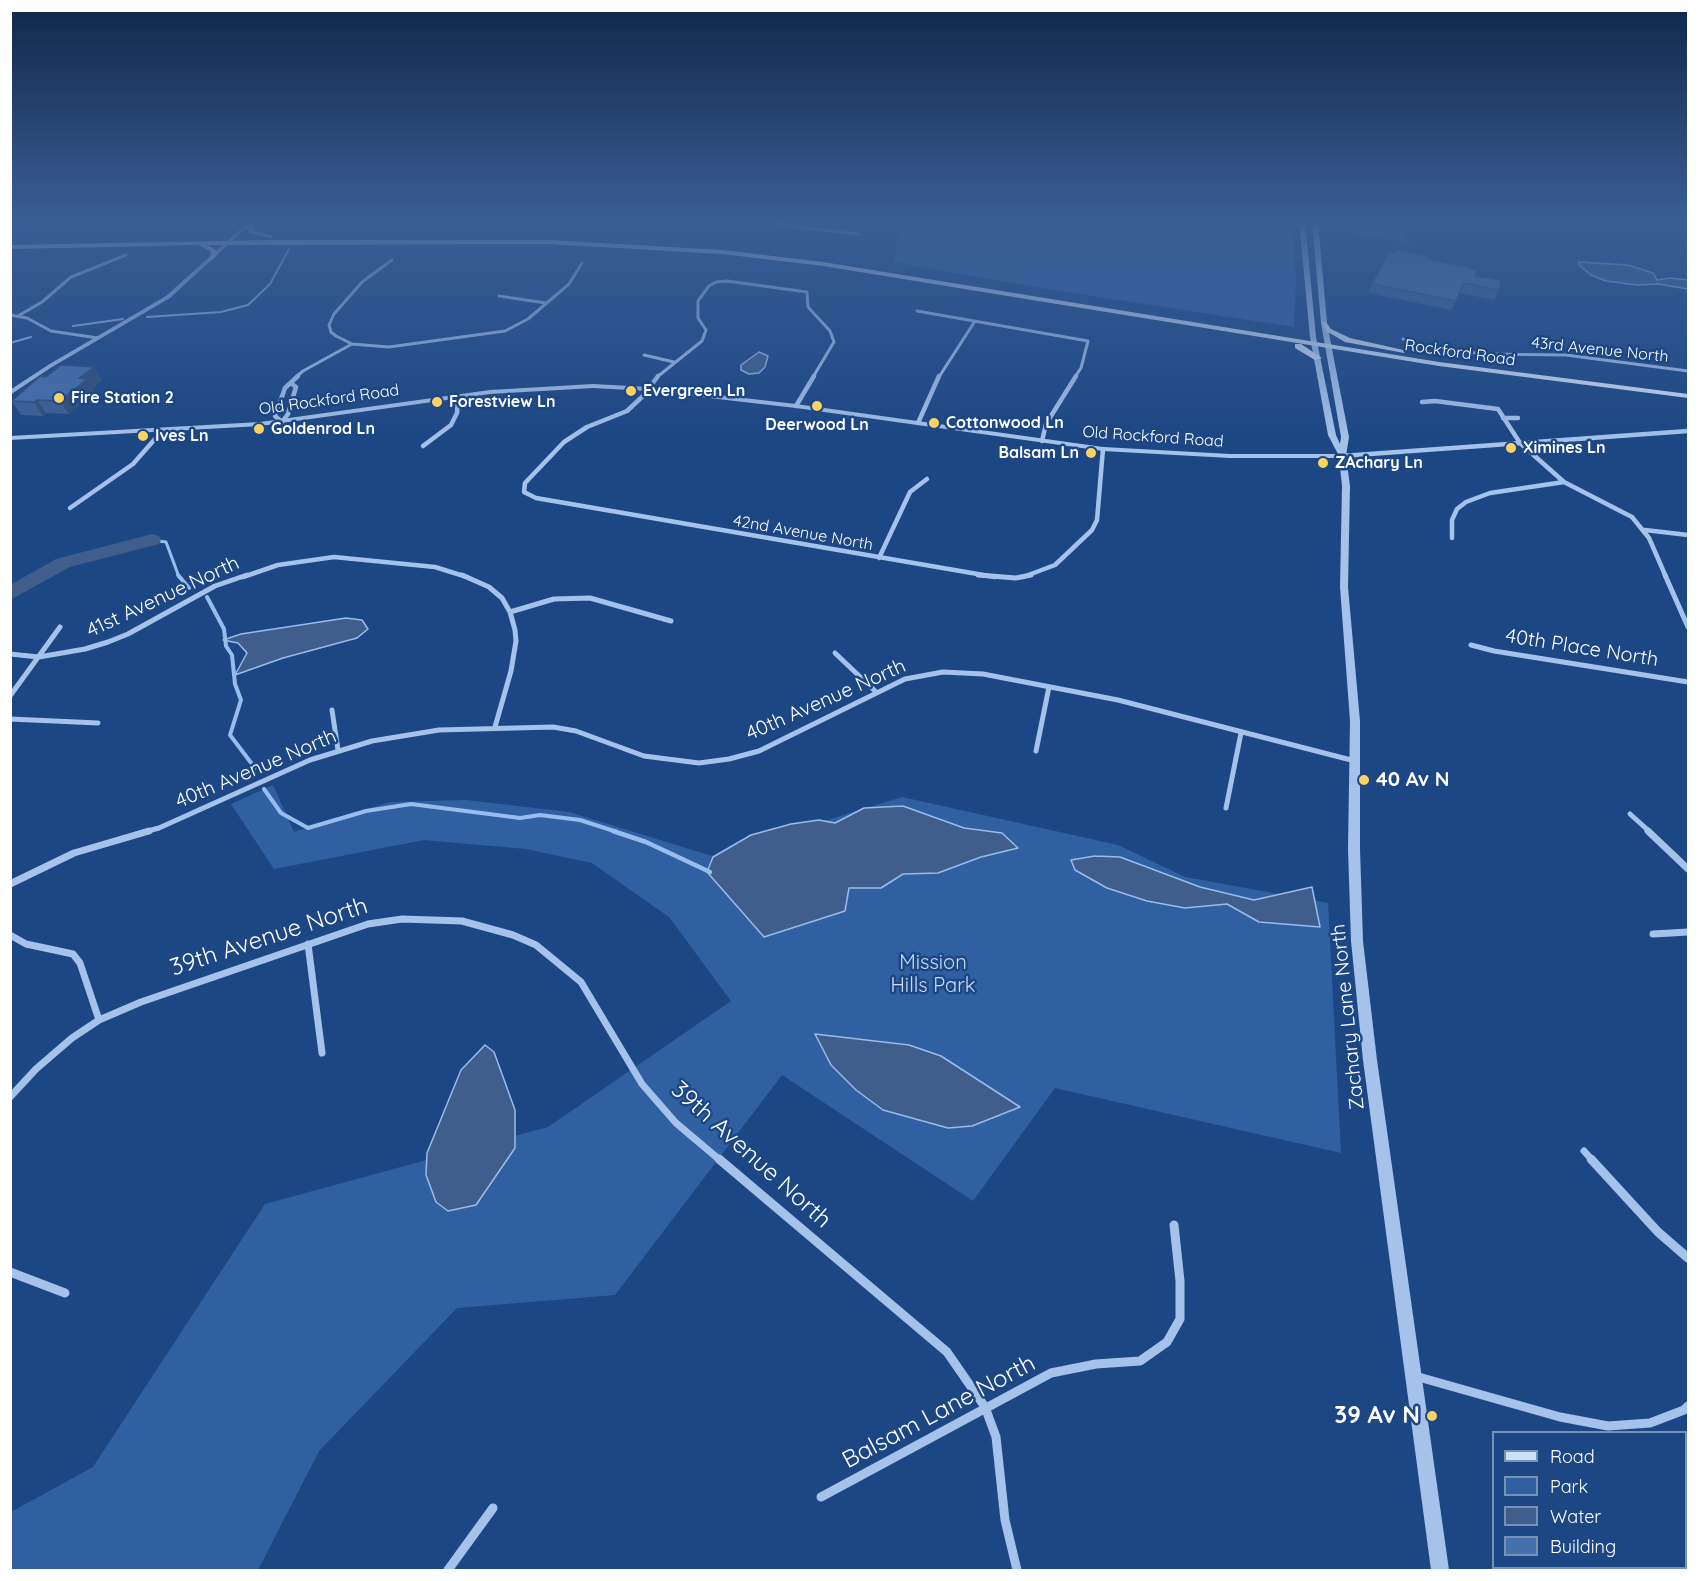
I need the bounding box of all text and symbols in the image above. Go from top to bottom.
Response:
street label: 43rd Avenue North [1530,333,1670,367]
street label: Rockford Road [1403,336,1517,370]
street label: Old Rockford Road [258,381,400,419]
place label: Evergreen Ln [643,381,745,401]
marker: Evergreen Ln [624,384,638,398]
place label: Fire Station 2 [71,388,174,408]
marker: Fire Station 2 [52,391,66,405]
place label: Forestview Ln [449,392,556,412]
marker: Forestview Ln [430,395,444,409]
marker: Deerwood Ln [810,399,824,413]
place label: Cottonwood Ln [946,413,1064,433]
place label: Deerwood Ln [765,415,869,435]
marker: Cottonwood Ln [927,416,941,430]
place label: Goldenrod Ln [271,419,375,439]
marker: Goldenrod Ln [252,422,266,436]
street label: Old Rockford Road [1082,422,1224,452]
place label: Ives Ln [155,426,208,446]
marker: Ives Ln [136,429,150,443]
place label: Ximines Ln [1523,438,1605,458]
marker: Ximines Ln [1504,441,1518,455]
place label: Balsam Ln [999,443,1079,463]
marker: Balsam Ln [1084,446,1098,460]
place label: ZAchary Ln [1335,453,1423,473]
marker: ZAchary Ln [1316,456,1330,470]
street label: 42nd Avenue North [732,511,874,555]
street label: 41st Avenue North [83,551,243,643]
street label: 40th Place North [1504,624,1660,672]
street label: 40th Avenue North [742,654,910,746]
street label: 40th Avenue North [172,724,340,814]
place label: 40 Av N [1376,768,1449,792]
marker: 40 Av N [1357,773,1371,787]
street label: 39th Avenue North [167,891,371,983]
street label: Zachary Lane North [1326,923,1370,1111]
park label: Mission Hills Park [890,951,976,998]
street label: 39th Avenue North [665,1075,837,1235]
street label: Balsam Lane North [838,1349,1040,1475]
place label: 39 Av N [1334,1402,1420,1430]
marker: 39 Av N [1425,1409,1439,1423]
legend [1492,1431,1687,1569]
text: Road [1550,1445,1595,1468]
text: Park [1550,1475,1588,1498]
text: Water [1550,1505,1601,1528]
text: Building [1550,1535,1616,1558]

